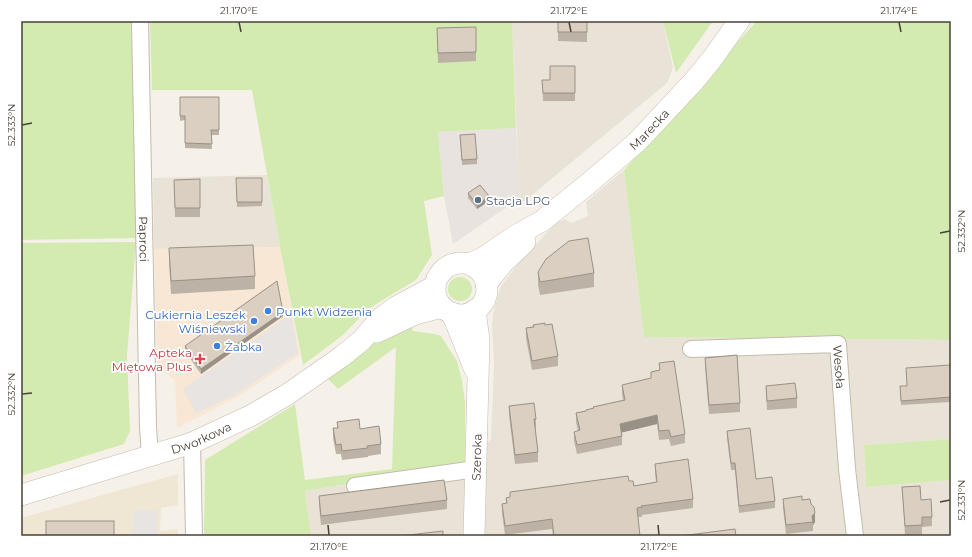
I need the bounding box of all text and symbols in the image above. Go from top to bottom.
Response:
text: 21.170°E [220,4,258,17]
text: 21.172°E [550,4,588,17]
text: 21.174°E [880,4,918,17]
text: 52.333°N [5,104,18,146]
street label: Marecka [626,105,672,153]
place label: Stacja LPG [486,193,550,208]
marker: Stacja LPG [473,195,483,205]
text: 52.332°N [955,210,968,252]
street label: Paproci [136,216,152,262]
place label: Punkt Widzenia [276,304,372,319]
marker: Punkt Widzenia [263,306,273,316]
place label: Cukiernia Leszek Wiśniewski [145,307,247,336]
marker: Cukiernia Leszek Wiśniewski [249,316,259,326]
place label: Żabka [225,339,262,354]
marker: Żabka [212,341,222,351]
street label: Wesoła [831,344,849,389]
place label: Apteka Miętowa Plus [112,345,192,374]
marker: Apteka Miętowa Plus [195,354,205,364]
text: 52.332°N [5,373,18,415]
street label: Dworkowa [169,418,234,457]
street label: Szeroka [468,433,484,481]
text: 52.331°N [955,480,968,520]
text: 21.170°E [310,540,348,553]
text: 21.172°E [640,540,678,553]

